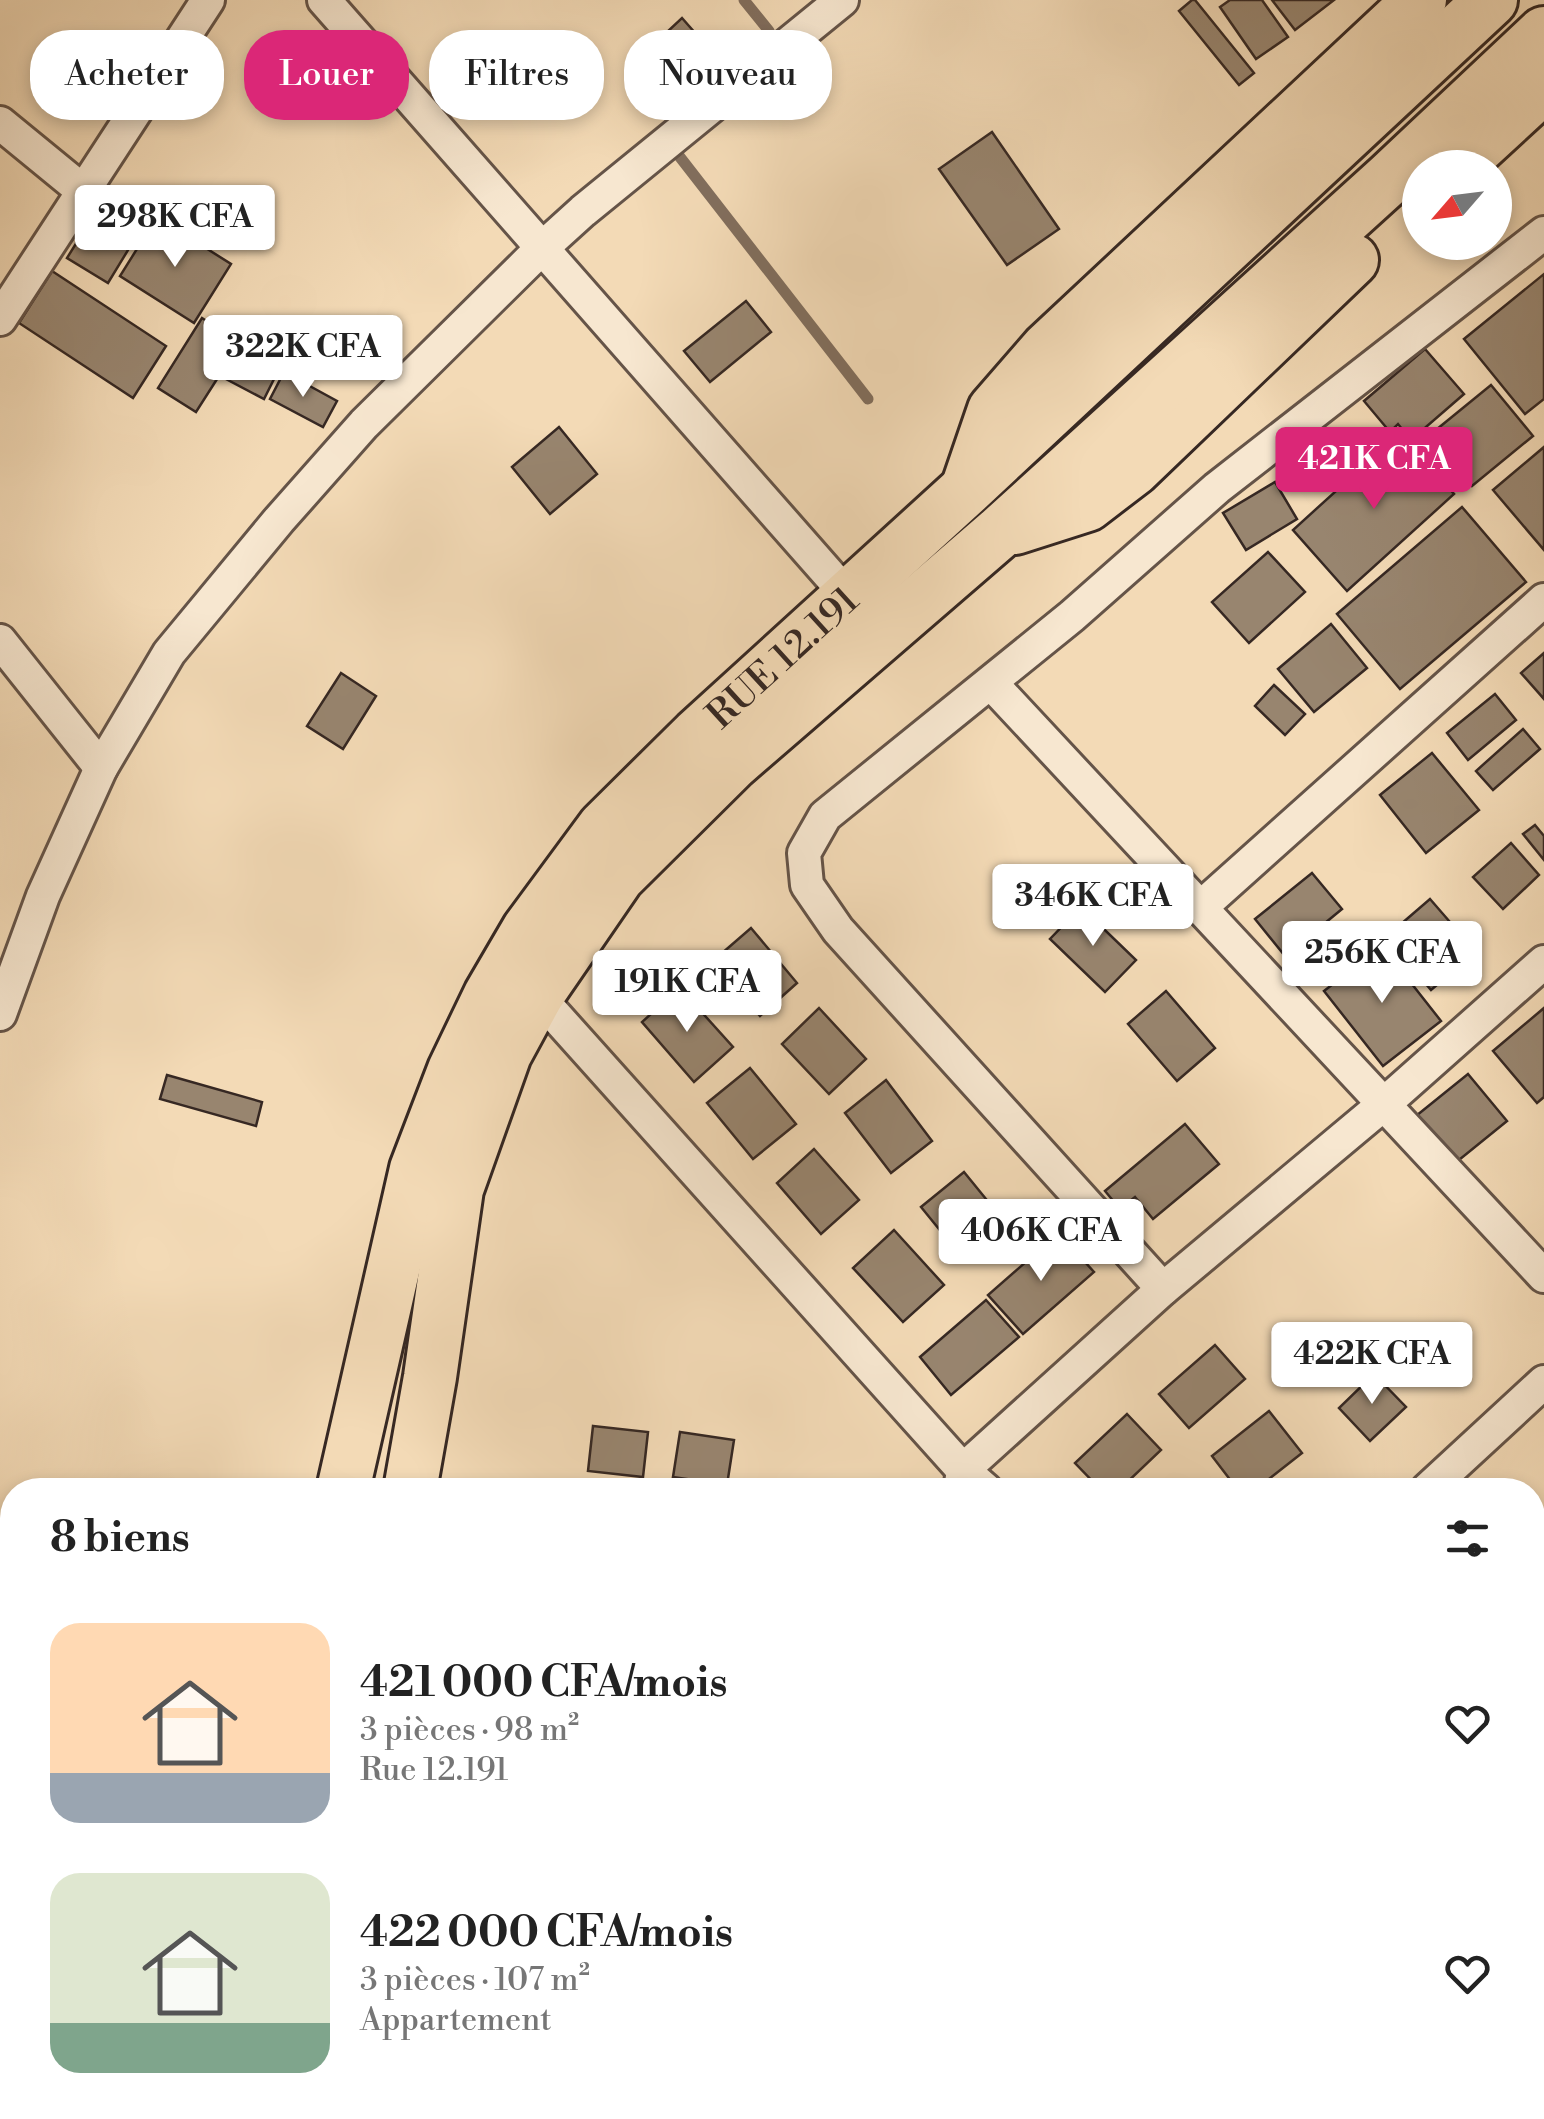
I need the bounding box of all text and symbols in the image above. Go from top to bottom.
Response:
chip: Acheter [30,30,224,120]
chip: Louer [244,30,409,120]
chip: Filtres [429,30,604,120]
chip: Nouveau [624,30,832,120]
north arrow [1402,150,1512,260]
map controls [1402,150,1512,260]
pin: 298K CFA [72,185,278,270]
text: 298K CFA [97,197,253,237]
pin: 322K CFA [200,315,406,400]
text: 322K CFA [225,327,381,367]
pin: 421K CFA [1271,427,1477,512]
text: 421K CFA [1297,439,1451,479]
street label: RUE 12.191 [698,577,869,739]
pin: 346K CFA [990,864,1196,949]
text: 346K CFA [1014,876,1172,916]
pin: 256K CFA [1279,921,1485,1006]
text: 256K CFA [1304,933,1460,973]
pin: 191K CFA [584,950,790,1035]
text: 191K CFA [614,962,760,1002]
pin: 406K CFA [938,1199,1144,1284]
text: 406K CFA [961,1211,1121,1251]
pin: 422K CFA [1269,1322,1475,1407]
text: 422K CFA [1293,1334,1451,1374]
icon: filters [1440,1511,1495,1566]
text: 8 biens [50,1512,190,1565]
text: 421 000 CFA/mois [360,1657,727,1710]
icon: home [130,1663,250,1783]
icon: heart [1440,1696,1495,1751]
text: 3 pièces · 98 m² [360,1710,579,1750]
text: Rue 12.191 [360,1750,508,1790]
text: 422 000 CFA/mois [360,1907,733,1960]
icon: home [130,1913,250,2033]
icon: heart [1440,1946,1495,2001]
text: 3 pièces · 107 m² [360,1960,590,2000]
text: Appartement [360,2000,552,2040]

